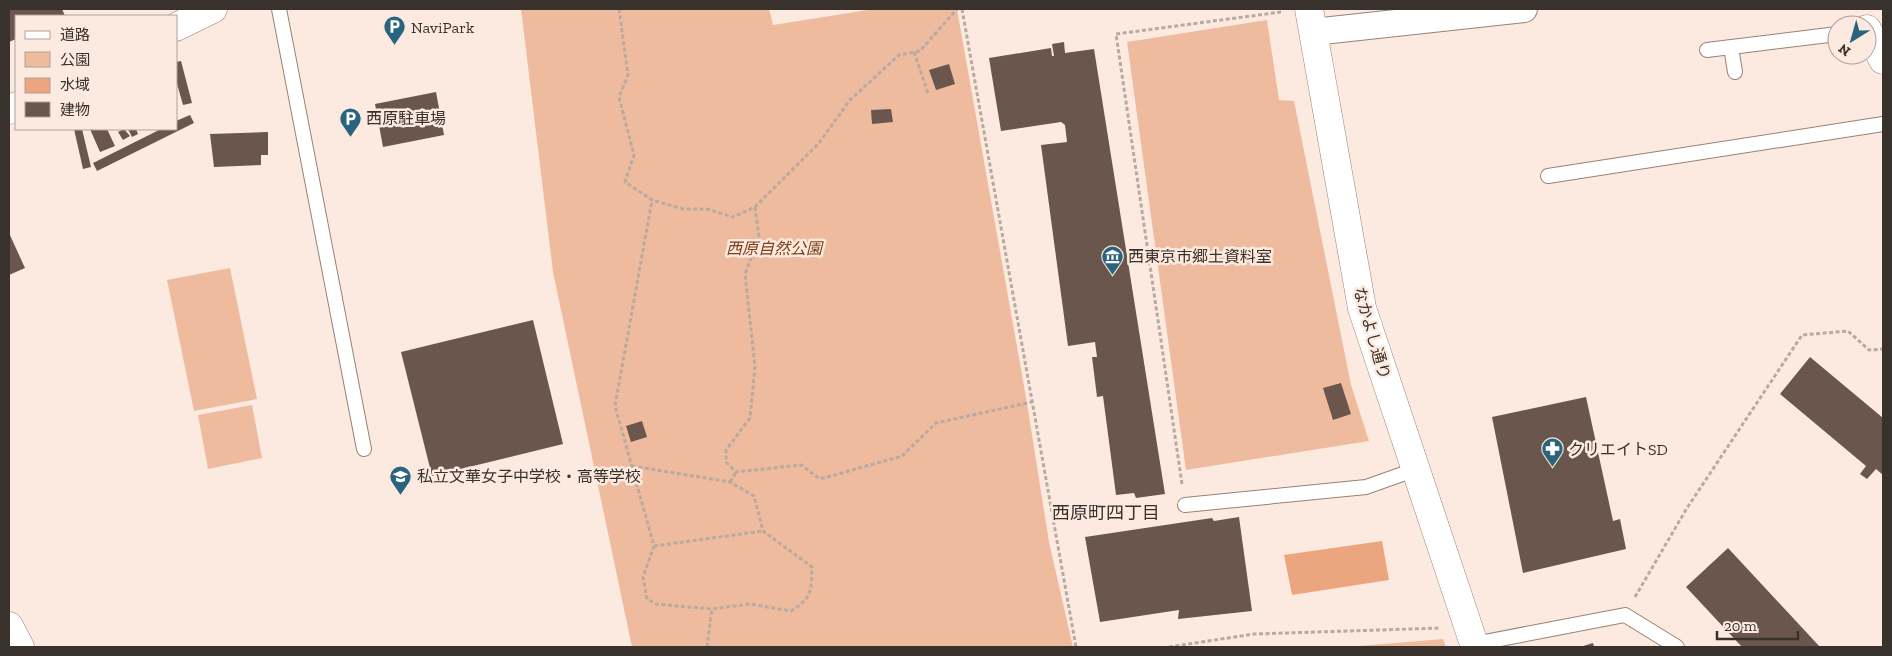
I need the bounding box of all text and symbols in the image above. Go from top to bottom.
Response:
legend [15,15,178,130]
parking icon: NaviPark [383,15,407,46]
north arrow [1827,15,1877,65]
place label: NaviPark [411,18,475,37]
text: 道路 [60,26,90,44]
text: N [1835,40,1854,60]
text: 公園 [60,51,90,69]
text: 水域 [60,76,90,94]
text: 建物 [60,101,90,119]
parking icon: 西原駐車場 [338,106,362,137]
place label: 西原駐車場 [366,109,446,128]
park label: 西原自然公園 [726,239,824,258]
museum icon: 西東京市郷土資料室 [1100,244,1124,275]
place label: 西東京市郷土資料室 [1128,247,1272,266]
street label: なかよし通り [1350,285,1394,381]
pharmacy icon: クリエイトSD [1540,437,1564,468]
place label: クリエイトSD [1568,440,1668,459]
school or university icon: 私立文華女子中学校・高等学校 [389,464,413,495]
place label: 私立文華女子中学校・高等学校 [417,467,641,486]
district label: 西原町四丁目 [1052,502,1160,524]
scale bar [1717,608,1798,640]
text: 20 m [1724,617,1757,635]

